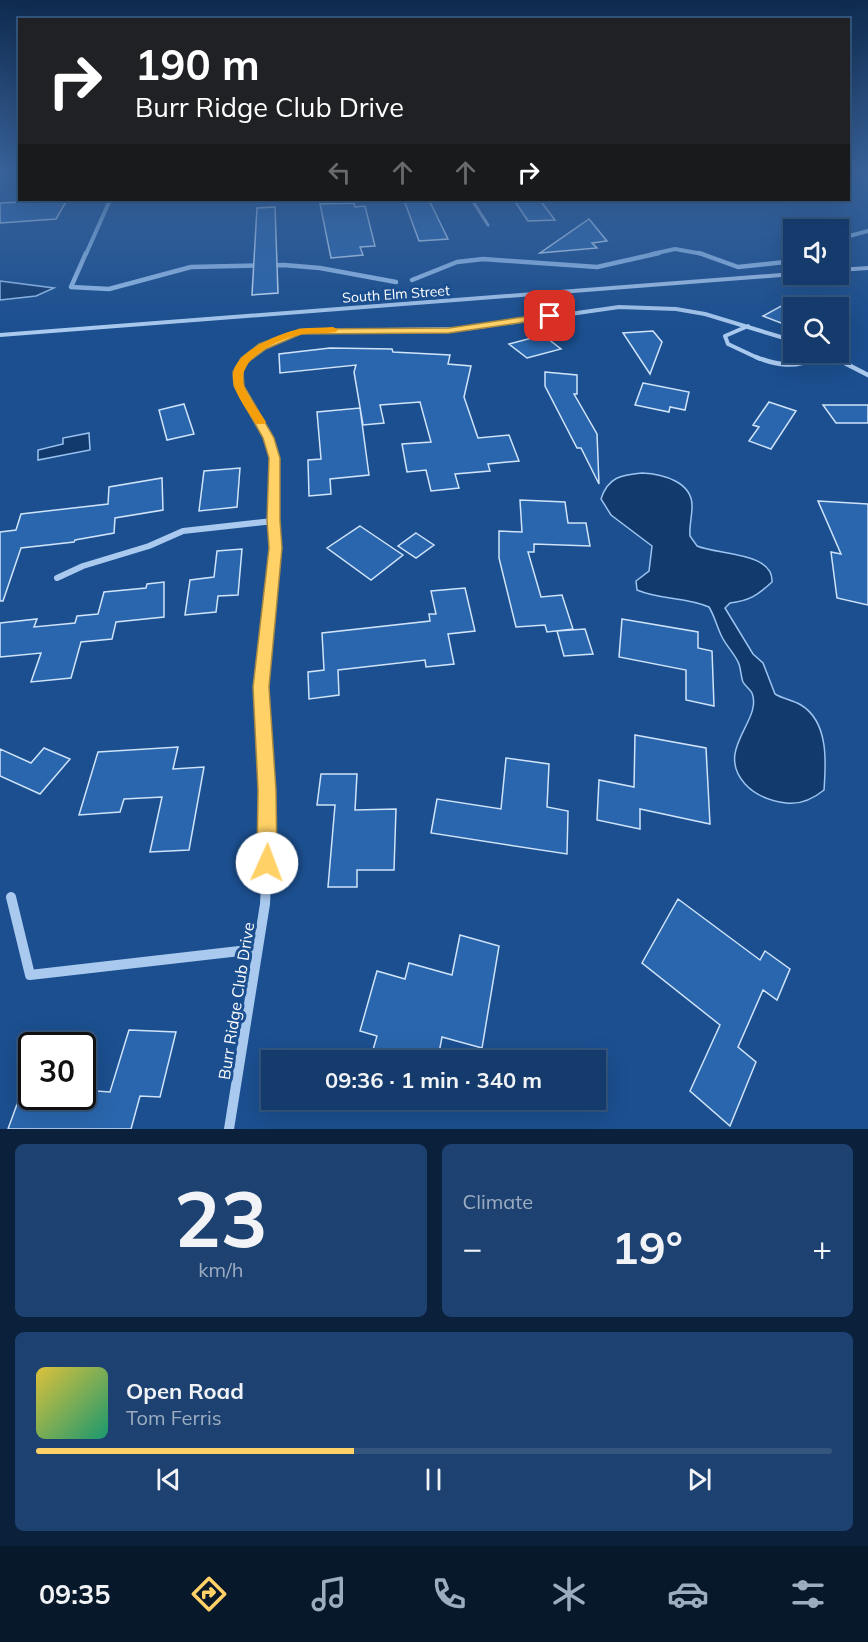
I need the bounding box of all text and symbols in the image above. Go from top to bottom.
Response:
text: 190 m [135,38,260,91]
icon: right [36,42,114,120]
text: Burr Ridge Club Drive [135,90,404,124]
icon: left [323,156,356,189]
icon: ahead [386,156,419,189]
icon: ahead [449,156,482,189]
icon: right [512,156,545,189]
map controls [783,219,849,363]
button: sound [783,219,849,285]
street label: South Elm Street [342,281,450,307]
pin [524,290,575,341]
button: search [783,297,849,363]
icon: arrive [533,299,566,332]
position arrow [235,831,299,895]
street label: Burr Ridge Club Drive [214,921,258,1081]
speed limit sign: 30 [18,1032,96,1110]
text: 09:36 · 1 min · 340 m [325,1066,542,1094]
text: 23 [174,1169,268,1267]
text: Climate [463,1189,533,1214]
text: 19° [612,1219,683,1275]
text: − [463,1227,482,1268]
text: + [812,1227,832,1268]
text: km/h [198,1257,243,1282]
text: Open Road [126,1377,244,1405]
text: Tom Ferris [126,1405,222,1430]
icon: previous [152,1463,185,1496]
icon: pause [417,1463,450,1496]
icon: next [683,1463,716,1496]
icon: directions [188,1573,230,1615]
icon: music [308,1573,350,1615]
icon: phone [428,1573,470,1615]
icon: climate [548,1573,590,1615]
icon: car [667,1573,709,1615]
icon: filters [787,1573,829,1615]
text: 09:35 [39,1577,110,1611]

